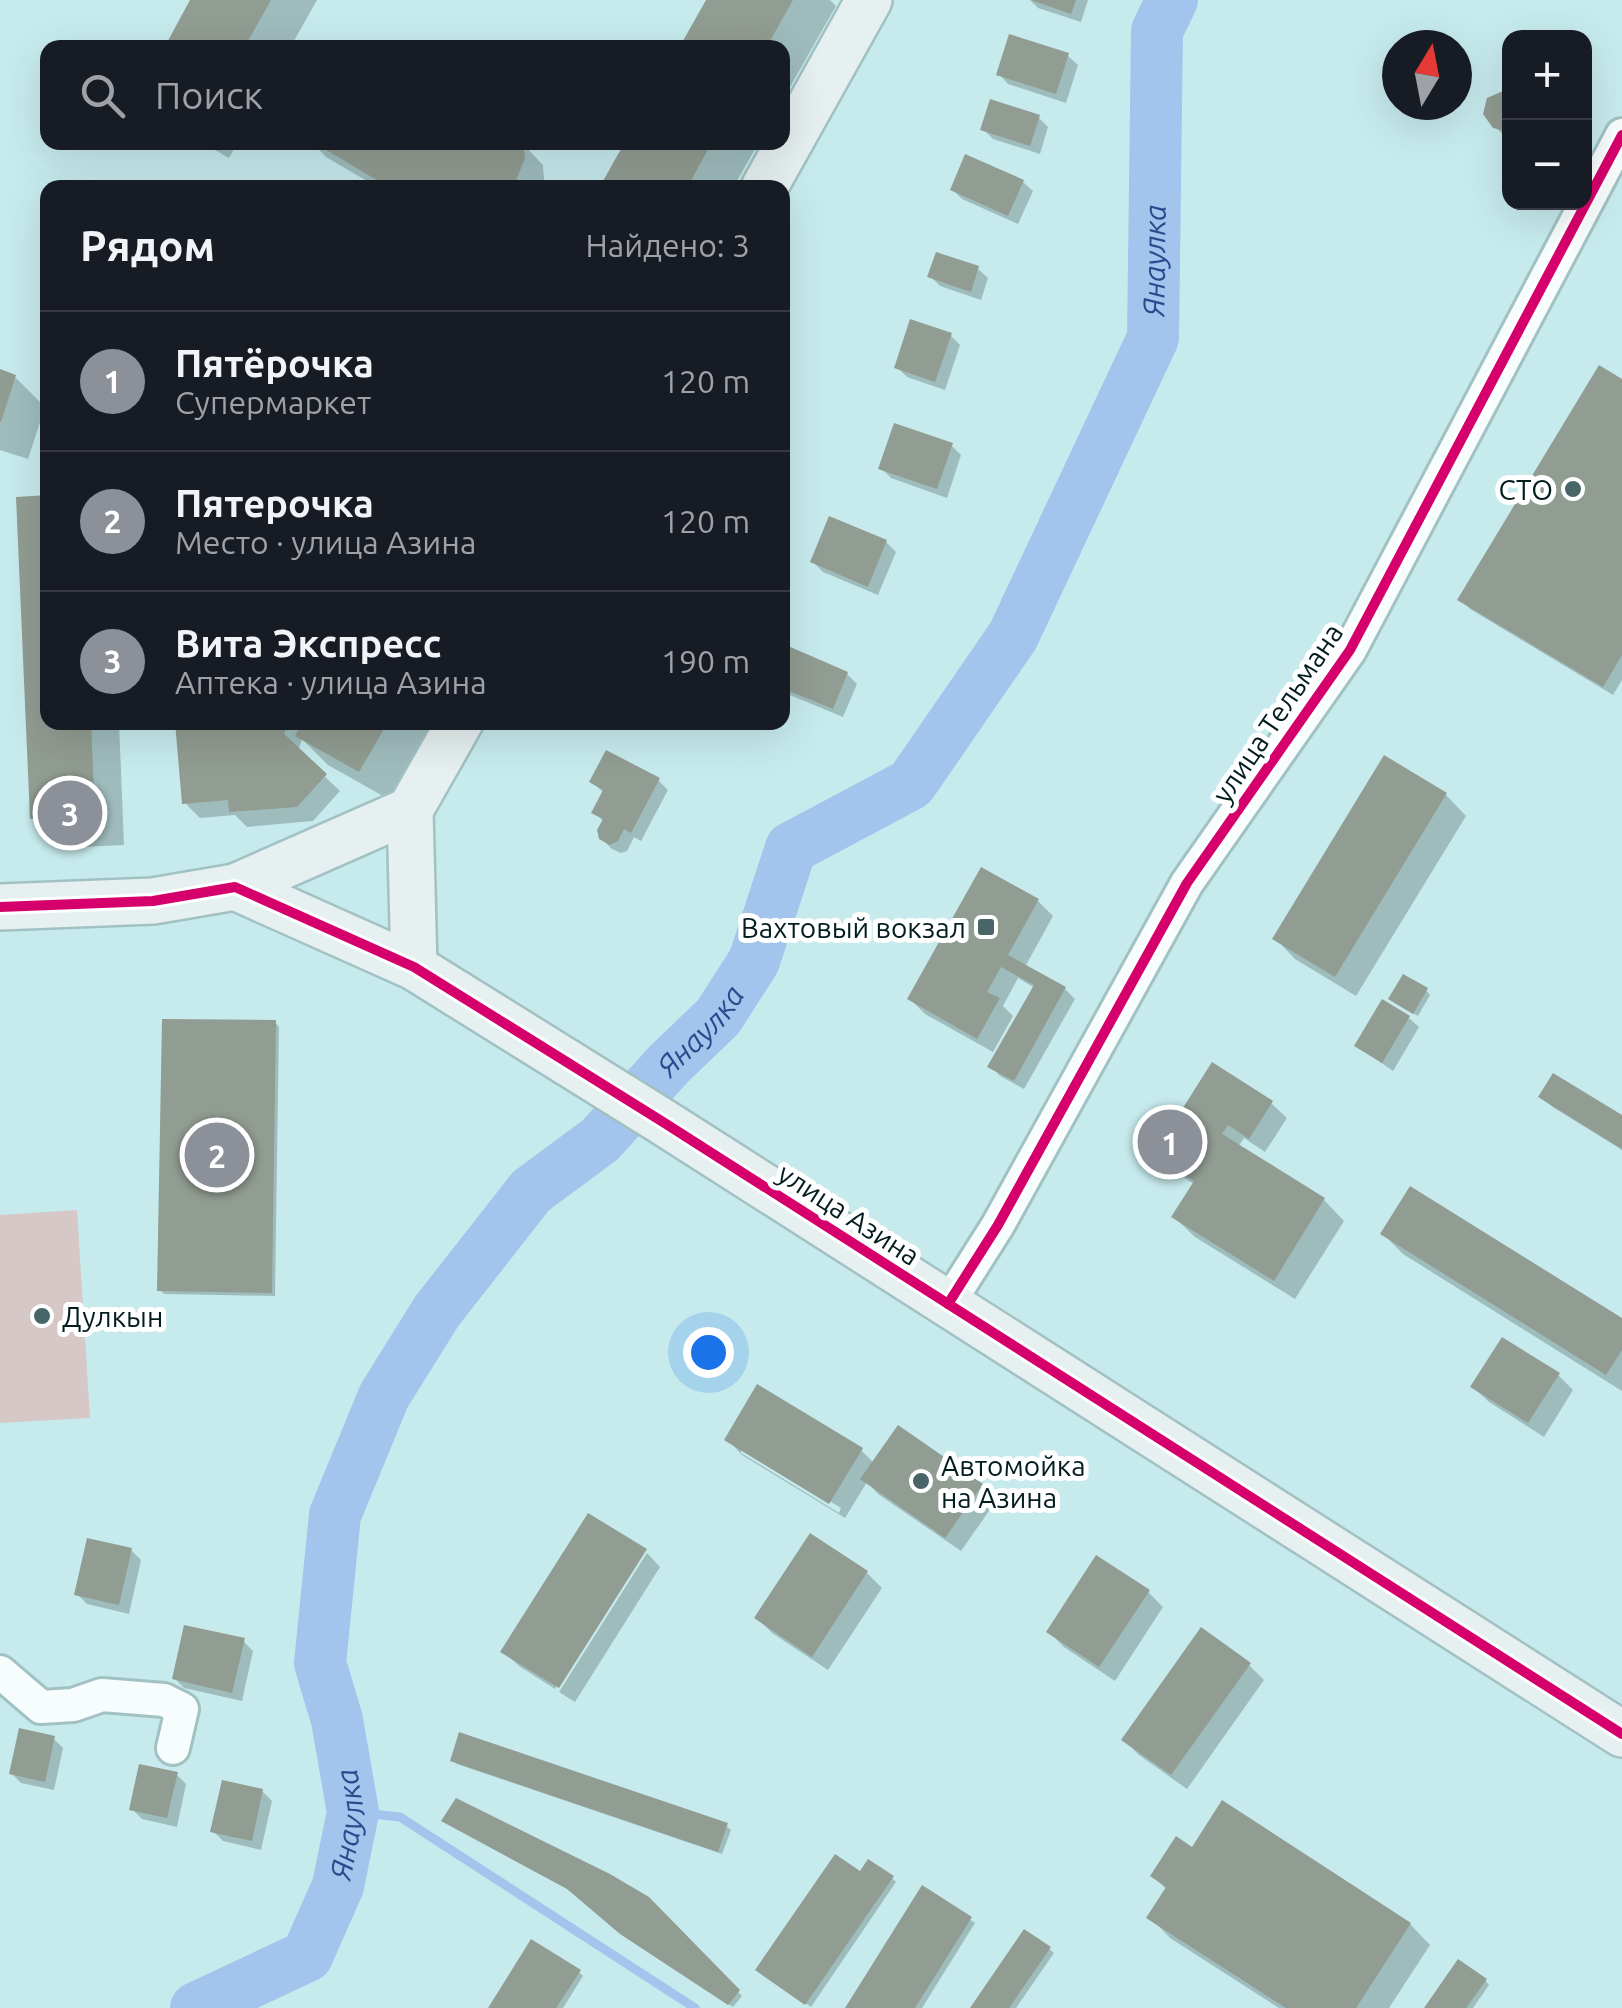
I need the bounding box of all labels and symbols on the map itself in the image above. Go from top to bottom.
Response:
north arrow [1382,30,1472,120]
water label: Янаулка [1136,204,1172,317]
place label: СТО [1499,474,1553,505]
marker: СТО [1562,478,1584,500]
street label: улица Тельмана [1206,618,1348,808]
pin: 3 [38,776,102,850]
place label: Вахтовый вокзал [741,912,966,943]
marker: Вахтовый вокзал [975,916,997,938]
water label: Янаулка [649,979,751,1083]
pin: 1 [1138,1104,1202,1180]
pin: 2 [184,1118,250,1192]
street label: улица Азина [773,1157,925,1271]
place label: Дулкын [62,1301,163,1332]
marker: Дулкын [31,1305,53,1327]
your location [683,1327,734,1378]
place label: Автомойка на Азина [941,1450,1086,1513]
marker: Автомойка на Азина [910,1470,932,1492]
water label: Янаулка [323,1767,371,1883]

